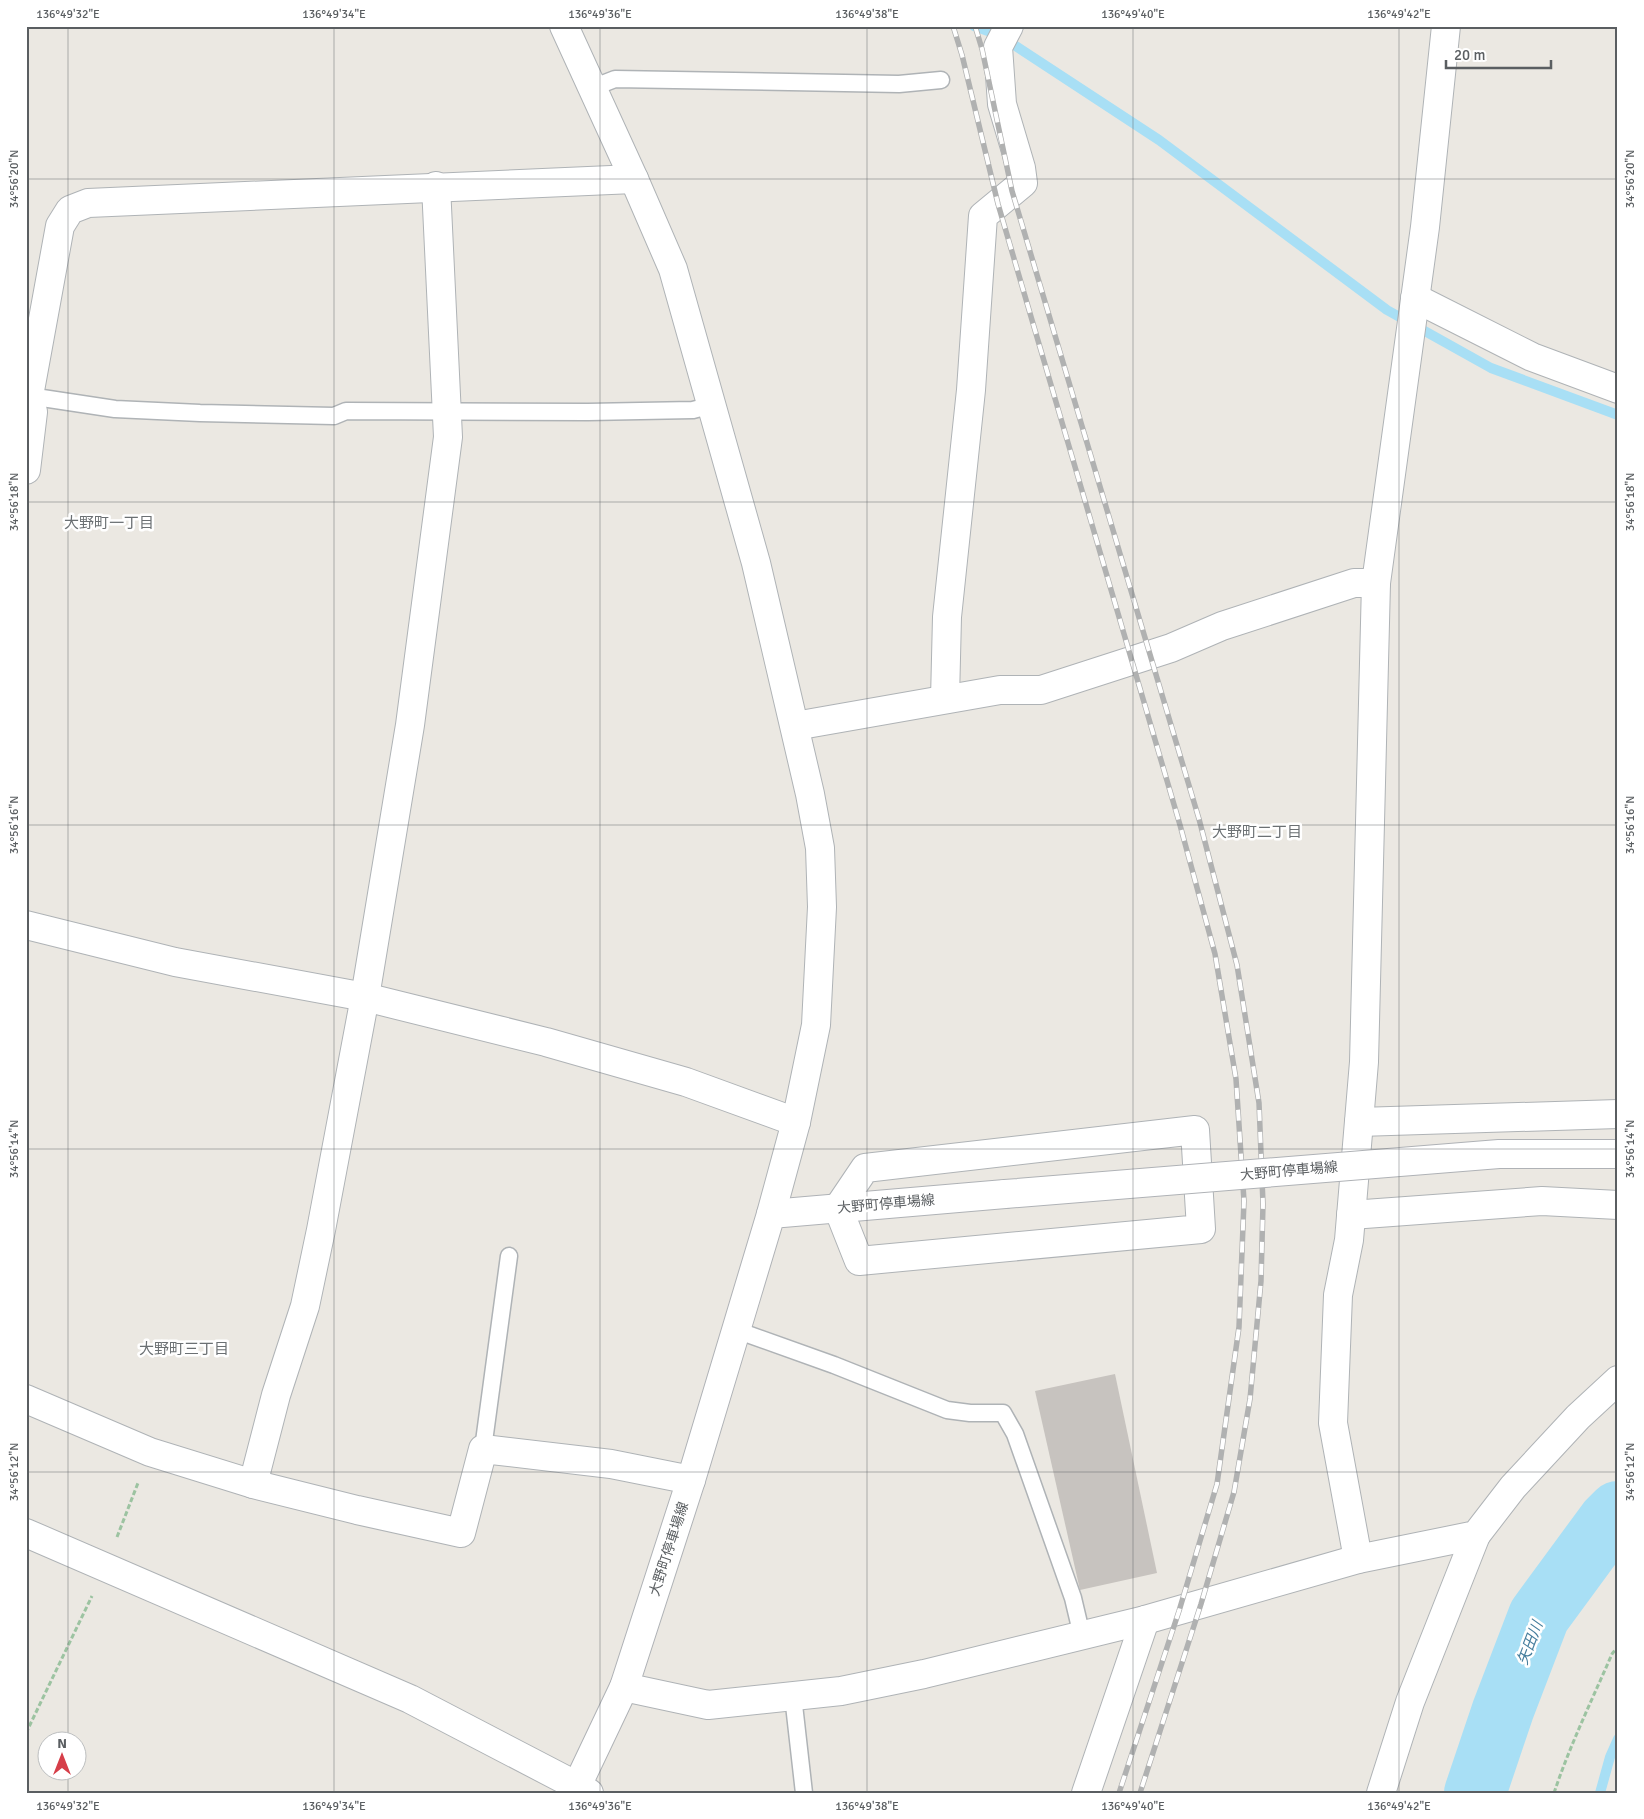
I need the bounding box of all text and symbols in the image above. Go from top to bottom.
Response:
text: 136°49'32"E [36,7,100,22]
text: 136°49'34"E [302,7,366,22]
text: 136°49'36"E [568,7,632,22]
text: 136°49'38"E [835,7,899,22]
text: 136°49'40"E [1101,7,1165,22]
text: 136°49'42"E [1367,7,1431,22]
scale bar [1446,38,1552,70]
text: 20 m [1454,46,1485,64]
text: 34°56'20"N [7,150,22,208]
text: 34°56'20"N [1623,150,1638,208]
text: 34°56'18"N [7,473,22,531]
text: 34°56'18"N [1623,473,1638,531]
district label: 大野町一丁目 [64,514,154,532]
text: 34°56'16"N [7,796,22,854]
text: 34°56'16"N [1623,796,1638,854]
district label: 大野町二丁目 [1212,823,1302,841]
text: 34°56'14"N [7,1120,22,1178]
text: 34°56'14"N [1623,1120,1638,1178]
street label: 大野町停車場線 [1239,1158,1339,1184]
street label: 大野町停車場線 [836,1191,936,1217]
district label: 大野町三丁目 [139,1340,229,1358]
text: 34°56'12"N [7,1443,22,1501]
text: 34°56'12"N [1623,1443,1638,1501]
street label: 大野町停車場線 [646,1500,692,1598]
water label: 矢田川 [1514,1617,1547,1667]
north arrow [38,1732,88,1782]
text: N [57,1735,67,1752]
text: 136°49'32"E [36,1799,100,1814]
text: 136°49'34"E [302,1799,366,1814]
text: 136°49'36"E [568,1799,632,1814]
text: 136°49'38"E [835,1799,899,1814]
text: 136°49'40"E [1101,1799,1165,1814]
text: 136°49'42"E [1367,1799,1431,1814]

